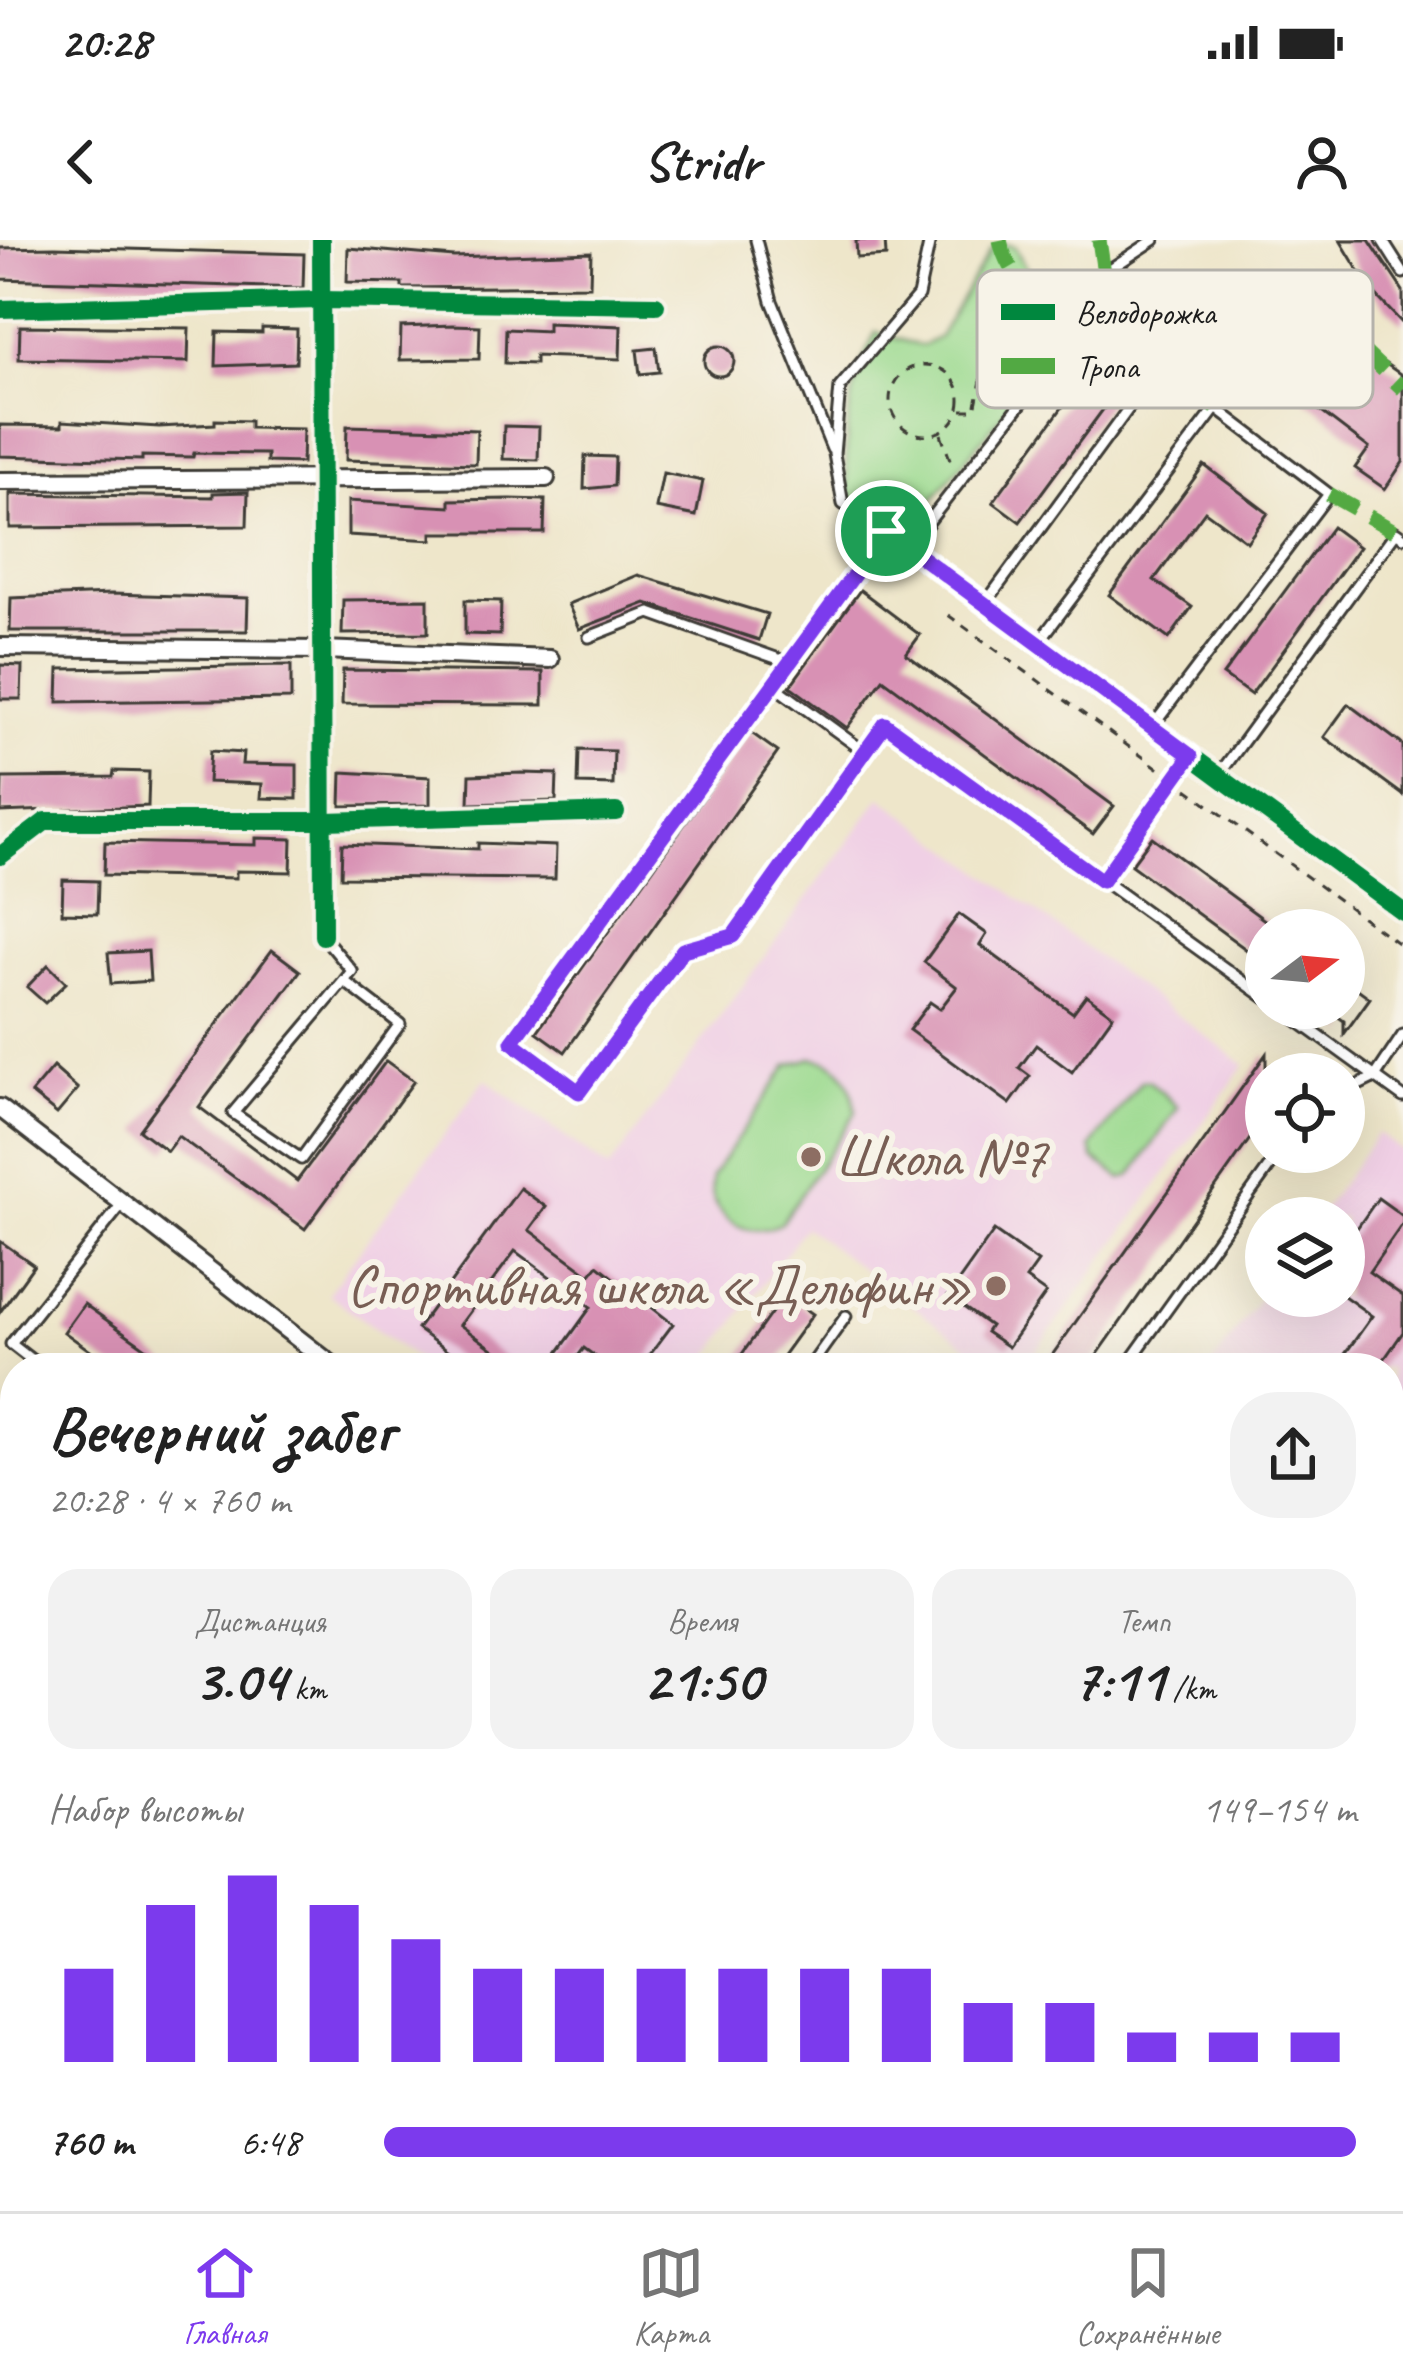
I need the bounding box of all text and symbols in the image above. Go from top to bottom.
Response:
text: 20:28 [60,14,150,71]
text: Stridr [643,128,760,196]
icon: back [48,129,114,195]
icon: person [1289,129,1355,195]
legend [977,270,1373,408]
text: Велодорожка [1076,292,1217,334]
text: Тропа [1076,346,1140,388]
pin [835,480,937,582]
icon: arrive [853,498,919,564]
north arrow [1245,909,1365,1029]
map controls [1245,909,1365,1317]
button: locate [1245,1053,1365,1173]
place label: Школа №7 [835,1121,1051,1193]
marker: Школа №7 [798,1144,824,1170]
button: layers [1245,1197,1365,1317]
place label: Спортивная школа «Дельфин» [347,1250,972,1322]
marker: Спортивная школа «Дельфин» [983,1273,1009,1299]
text: Вечерний забег [48,1389,393,1472]
button: share [1230,1392,1356,1518]
text: 20:28 · 4 × 760 m [48,1476,290,1525]
text: Дистанция [194,1600,326,1642]
text: Время [667,1600,737,1642]
text: Темп [1117,1600,1171,1642]
text: 3.04 [193,1642,286,1718]
text: 21:50 [643,1642,761,1718]
text: 7:11 [1072,1642,1165,1718]
text: km [286,1668,327,1710]
text: /km [1165,1668,1216,1710]
text: Набор высоты [48,1785,242,1834]
text: 149–154 m [1202,1785,1356,1834]
text: 760 m [48,2118,133,2167]
text: 6:48 [240,2118,300,2167]
tab: Главная [184,2240,266,2354]
tab: Карта [633,2240,709,2354]
tab: Сохранённые [1076,2240,1219,2354]

